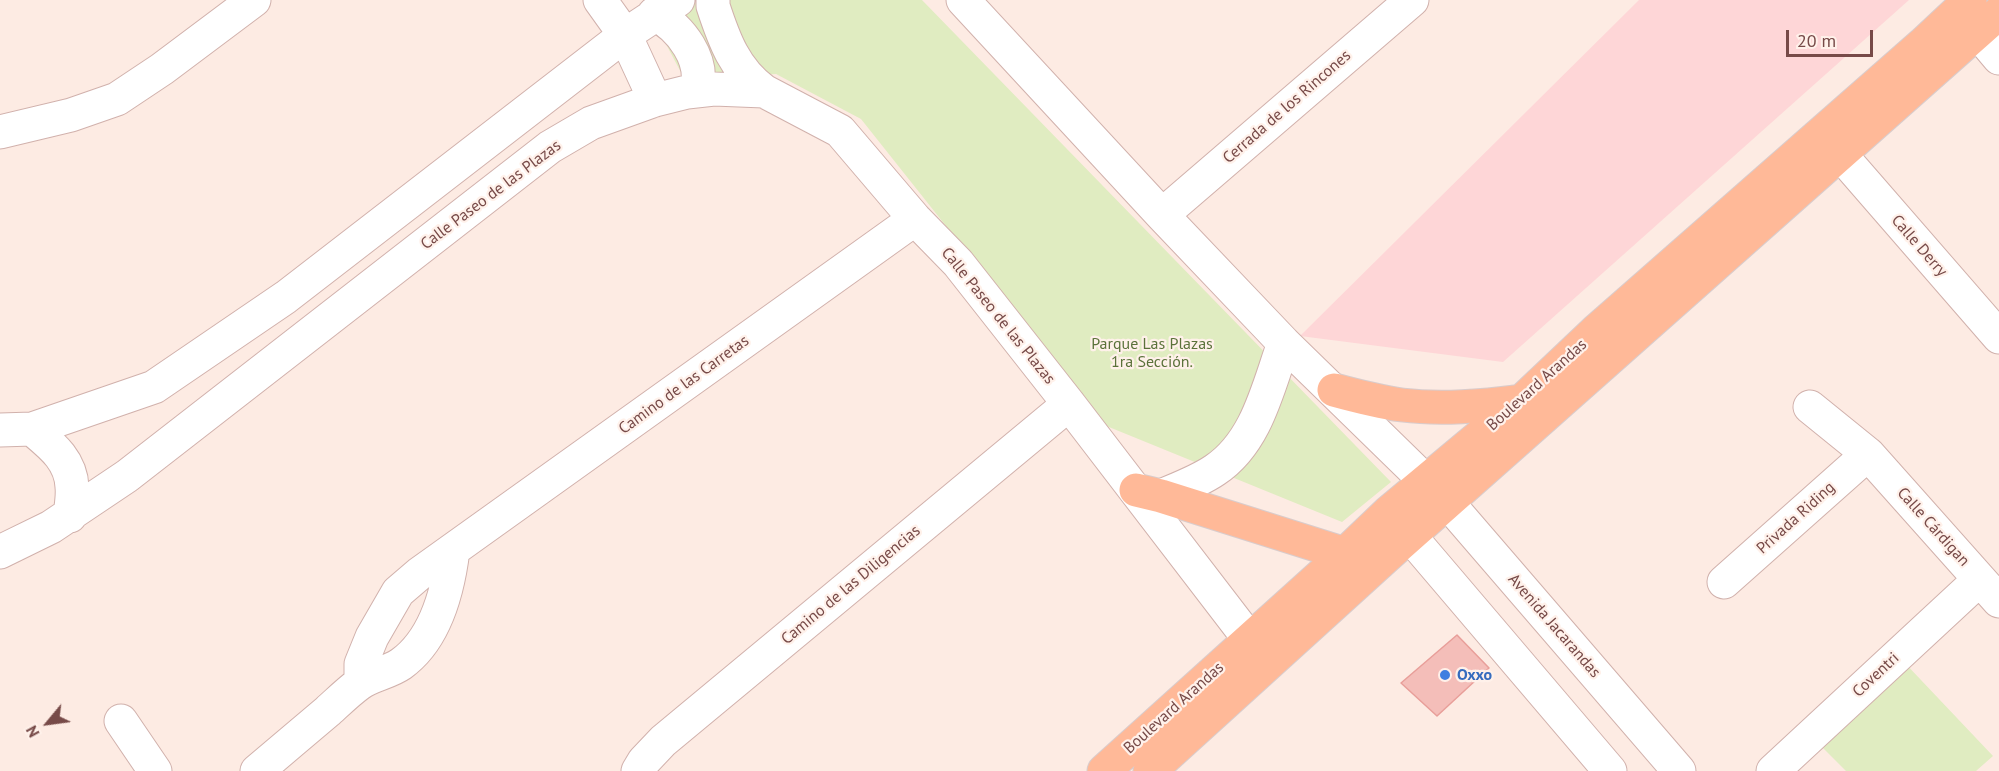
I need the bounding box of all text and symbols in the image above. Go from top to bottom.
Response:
scale bar [1789,18,1876,56]
text: 20 m [1797,29,1836,52]
street label: Cerrada de los Rincones [1219,46,1355,168]
street label: Calle Paseo de las Plazas [417,136,565,254]
street label: Calle Derry [1887,211,1951,281]
street label: Calle Paseo de las Plazas [937,244,1059,388]
street label: Camino de las Carretas [615,331,753,439]
park label: Parque Las Plazas 1ra Sección. [1091,334,1213,372]
street label: Boulevard Arandas [1483,335,1591,435]
street label: Privada Riding [1753,478,1839,558]
street label: Calle Cárdigan [1893,484,1973,570]
street label: Camino de las Diligencias [778,521,924,649]
street label: Avenida Jacarandas [1504,570,1604,682]
street label: Coventri [1849,649,1903,701]
street label: Boulevard Arandas [1120,658,1228,758]
place label: Oxxo [1457,665,1492,685]
marker: Oxxo [1438,668,1452,682]
north arrow [18,693,78,753]
text: N [21,722,44,741]

